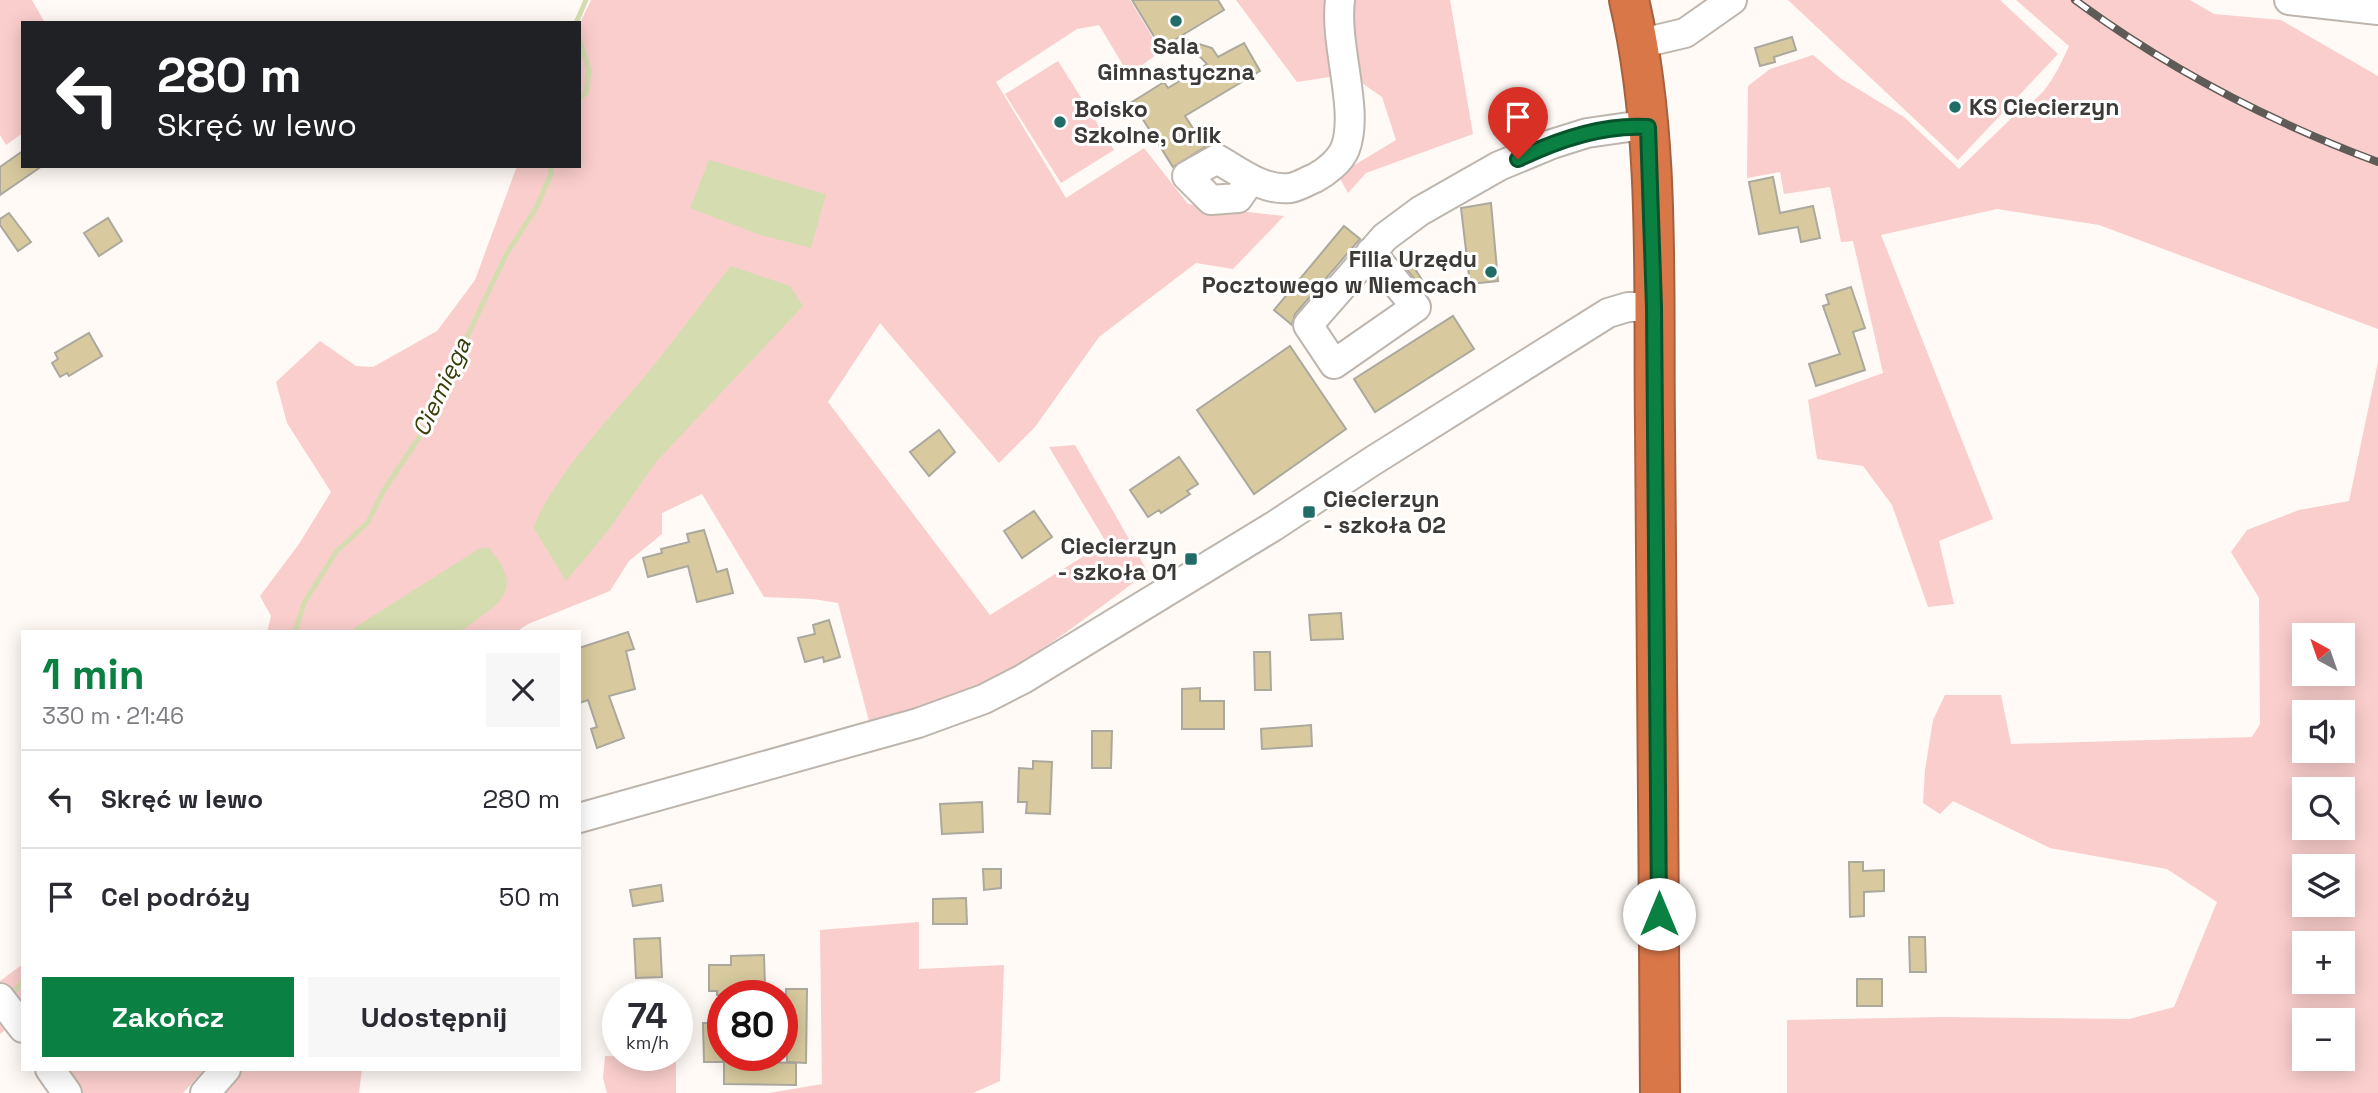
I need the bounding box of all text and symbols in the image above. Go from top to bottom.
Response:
marker: Sala Gimnastyczna [1168,13,1184,29]
place label: Sala Gimnastyczna [1097,31,1255,87]
text: 280 m [157,44,302,106]
icon: left [42,49,133,140]
pin [1488,87,1548,159]
place label: KS Ciecierzyn [1969,92,2119,122]
place label: Boisko Szkolne, Orlik [1074,94,1221,150]
icon: arrive [1499,98,1537,136]
marker: KS Ciecierzyn [1947,99,1963,115]
text: Skręć w lewo [157,105,357,145]
marker: Boisko Szkolne, Orlik [1052,114,1068,130]
place label: Filia Urzędu Pocztowego w Niemcach [1202,244,1477,300]
marker: Filia Urzędu Pocztowego w Niemcach [1483,264,1499,280]
water label: Ciemięga [405,332,477,441]
place label: Ciecierzyn - szkoła 02 [1323,484,1446,540]
marker: Ciecierzyn - szkoła 02 [1301,504,1317,520]
place label: Ciecierzyn - szkoła 01 [1057,531,1177,587]
marker: Ciecierzyn - szkoła 01 [1183,551,1199,567]
north arrow [2292,623,2356,686]
map controls [2292,623,2355,1071]
text: 1 min [42,648,145,701]
button: close [486,653,560,727]
button: sound [2292,700,2355,763]
text: 330 m · 21:46 [42,701,184,731]
button: search [2292,777,2355,840]
icon: left [42,780,80,818]
text: Skręć w lewo [101,782,263,816]
text: 280 m [482,782,560,816]
button: layers [2292,854,2355,917]
position arrow [1622,877,1696,951]
icon: arrive [42,878,80,916]
text: Cel podróży [101,880,250,914]
text: 50 m [499,880,560,914]
button: + [2292,931,2355,994]
button: Zakończ [42,977,294,1057]
button: Udostępnij [308,977,560,1057]
speed limit sign: 80 [707,980,798,1071]
text: 74 [627,994,668,1038]
button: − [2292,1008,2355,1071]
text: km/h [626,1031,669,1054]

